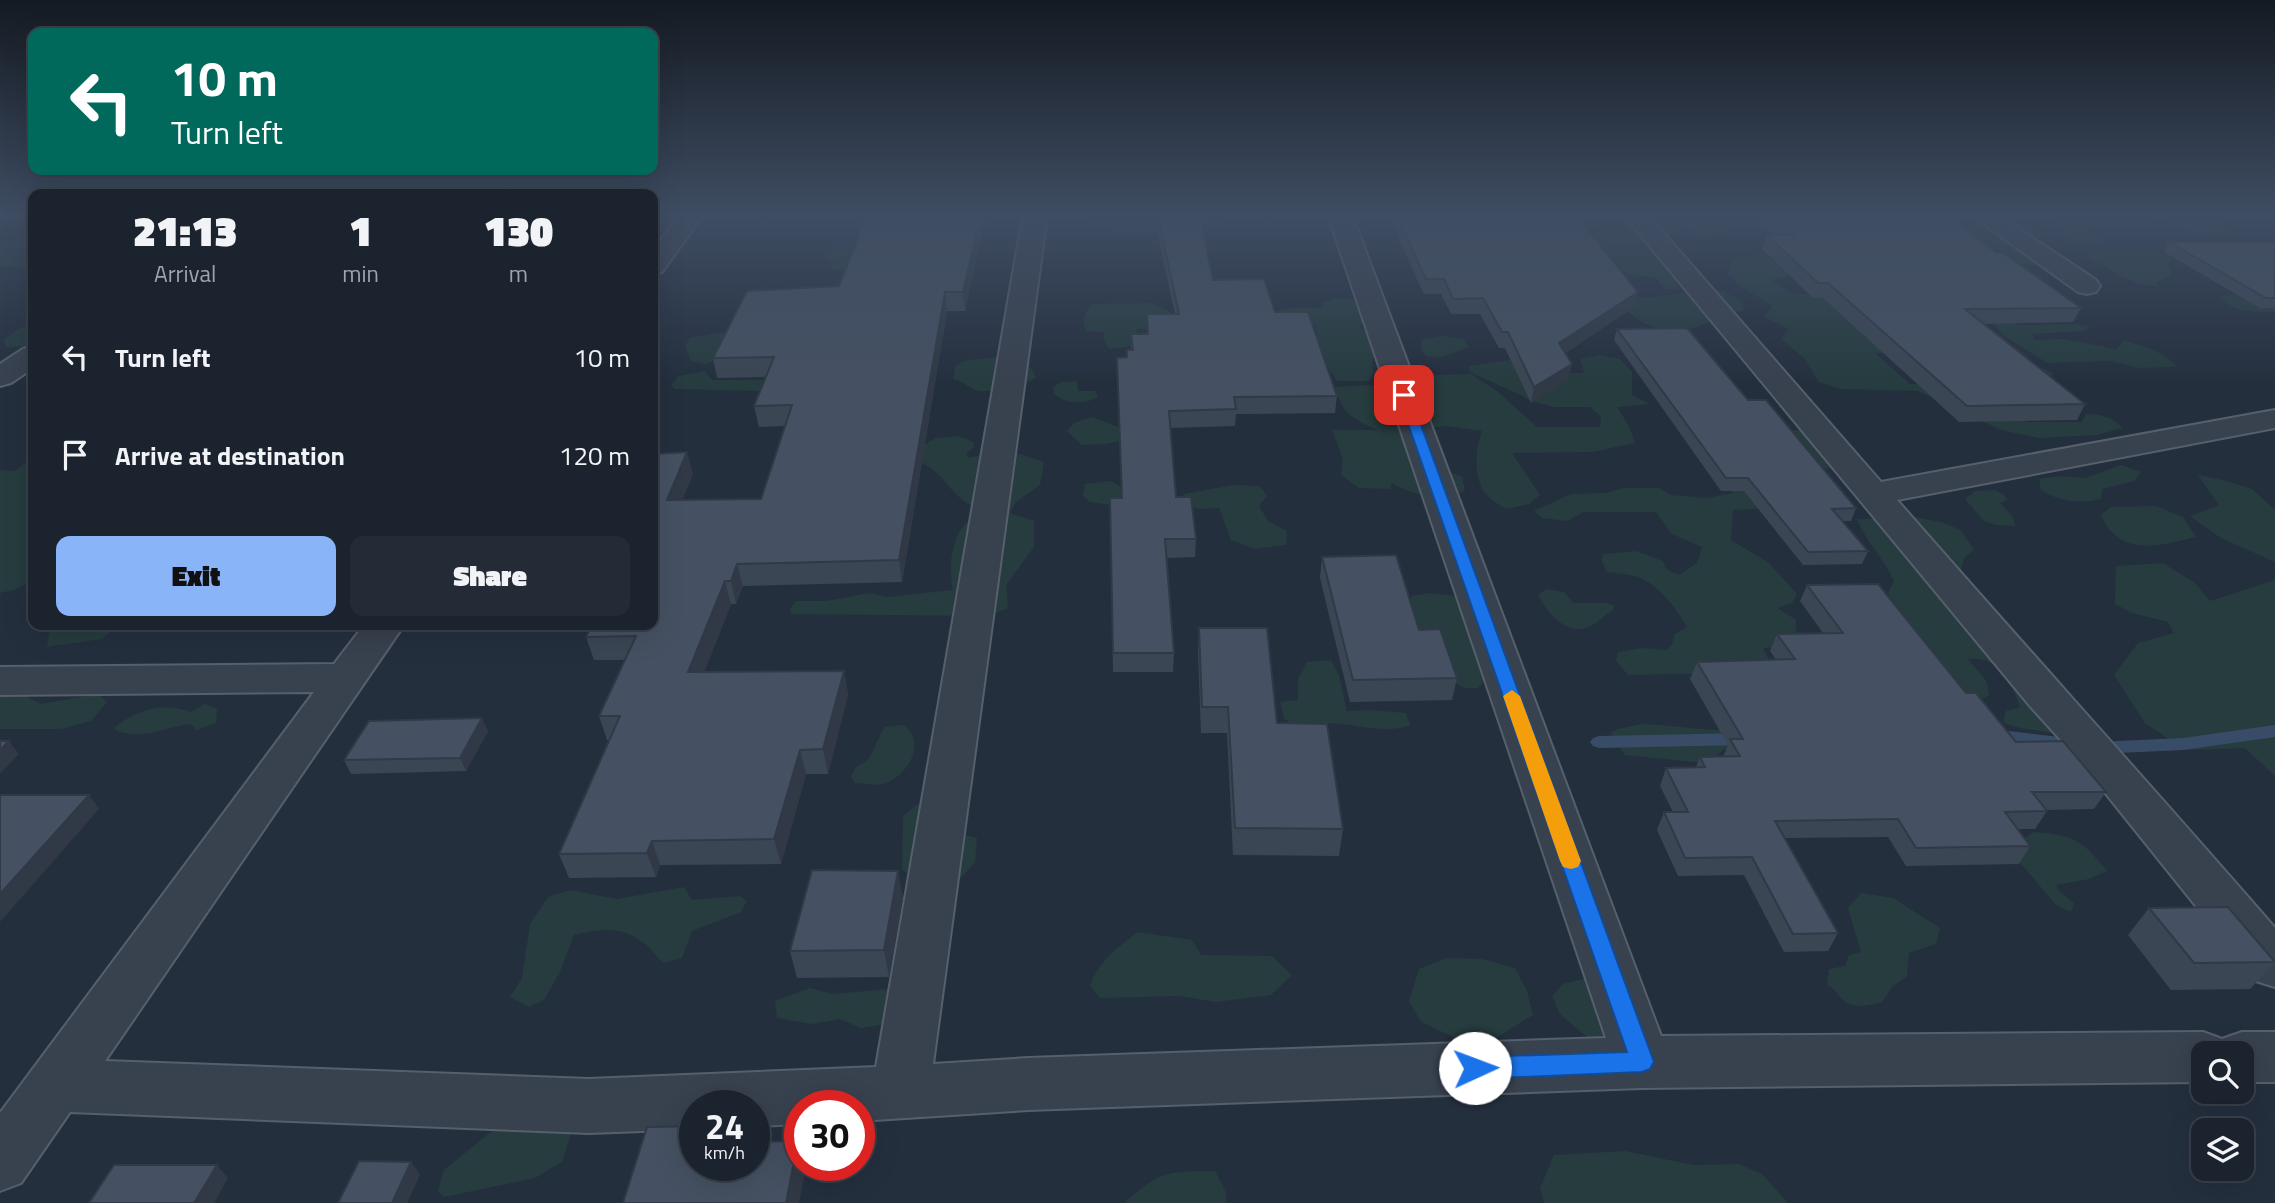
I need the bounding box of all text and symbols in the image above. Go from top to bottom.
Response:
text: 10 m [171,40,278,115]
icon: left [56,56,147,147]
text: Turn left [171,108,283,156]
text: 21:13 [133,198,237,262]
text: 1 [349,198,372,262]
text: 130 [484,198,553,262]
text: Arrival [154,256,216,291]
text: min [342,256,379,291]
text: m [509,256,528,291]
icon: left [56,338,94,376]
text: Turn left [115,338,210,377]
text: 10 m [573,338,630,377]
pin [1374,365,1434,425]
icon: arrive [1385,376,1423,414]
icon: arrive [56,436,94,474]
text: Arrive at destination [115,436,345,475]
text: 120 m [559,436,630,475]
button: Exit [56,536,336,616]
button: Share [350,536,630,616]
position arrow [1438,1031,1512,1105]
map controls [2191,1041,2254,1181]
button: search [2191,1041,2254,1104]
speed limit sign: 30 [784,1090,875,1181]
text: 24 [705,1099,744,1153]
button: layers [2191,1118,2254,1181]
text: km/h [704,1139,745,1166]

